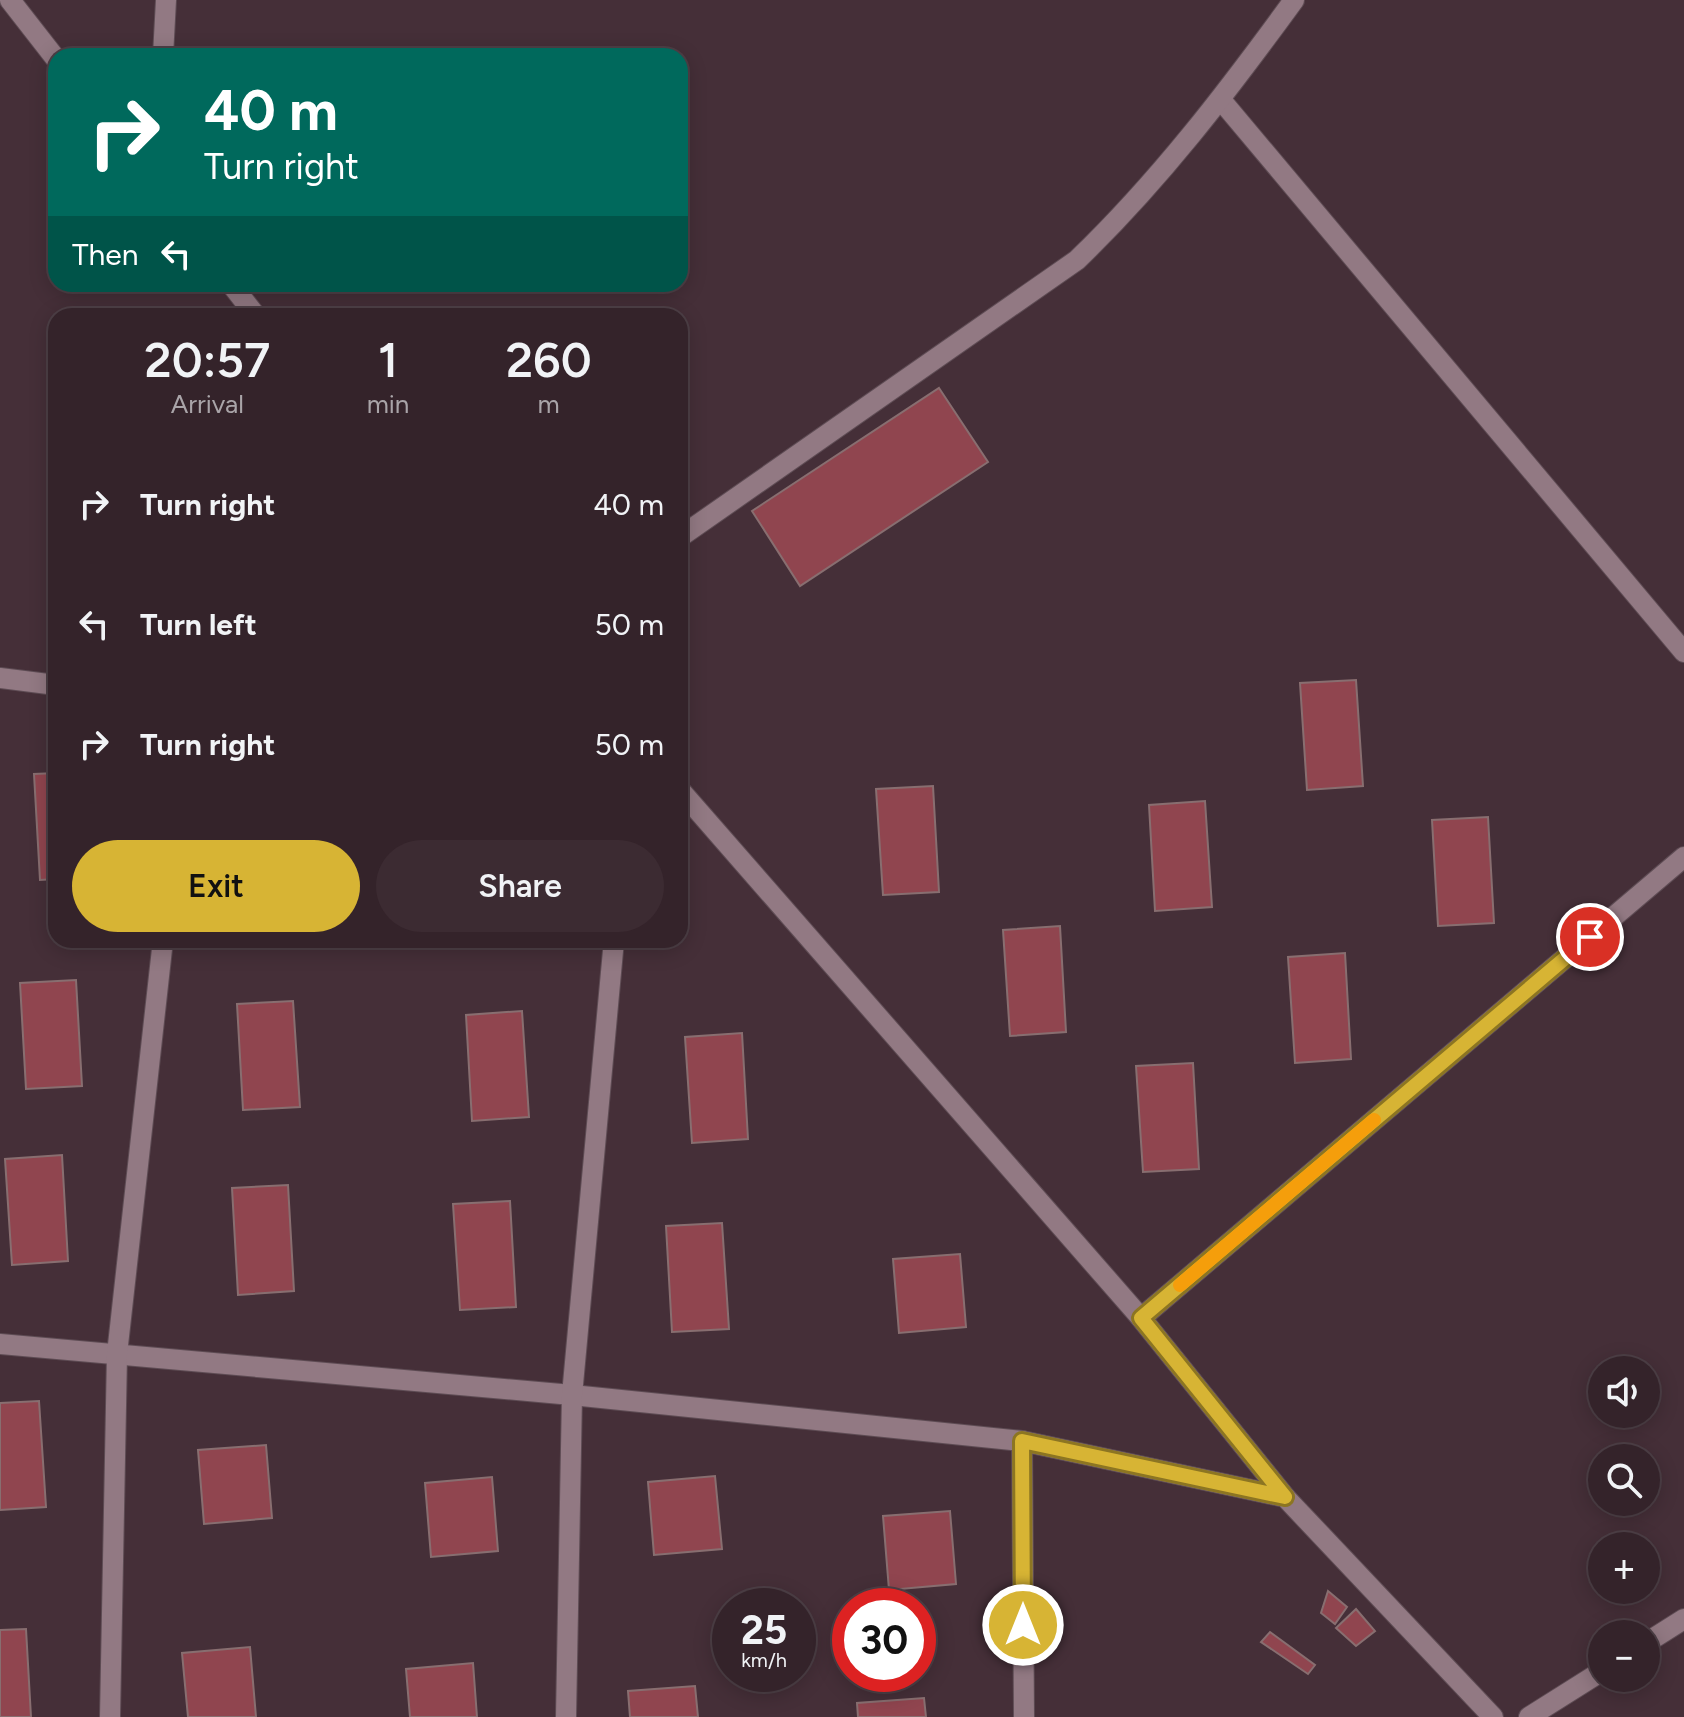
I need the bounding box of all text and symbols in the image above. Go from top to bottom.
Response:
text: 40 m [204,77,338,144]
icon: right [72,80,176,184]
text: Turn right [204,145,359,188]
icon: left [154,232,198,276]
text: Then [72,236,138,273]
text: 20:57 [144,331,270,389]
text: 1 [378,331,398,389]
text: 260 [506,331,592,389]
text: Arrival [171,388,244,420]
text: min [367,388,409,420]
text: m [538,388,560,420]
icon: right [72,482,116,526]
text: Turn right [140,486,275,523]
text: 40 m [593,486,664,523]
icon: left [72,602,116,646]
text: Turn left [140,606,257,643]
text: 50 m [595,606,664,643]
icon: right [72,722,116,766]
text: Turn right [140,726,275,763]
text: 50 m [595,726,664,763]
button: Exit [72,840,360,932]
button: Share [376,840,664,932]
pin [1556,903,1624,971]
icon: arrive [1568,915,1612,959]
map controls [1588,1356,1660,1692]
button: sound [1588,1356,1660,1428]
button: search [1588,1444,1660,1516]
button: + [1588,1532,1660,1604]
position arrow [981,1583,1065,1667]
speed limit sign: 30 [832,1588,936,1692]
text: 25 [741,1606,787,1654]
button: − [1588,1620,1660,1692]
text: km/h [741,1648,787,1672]

